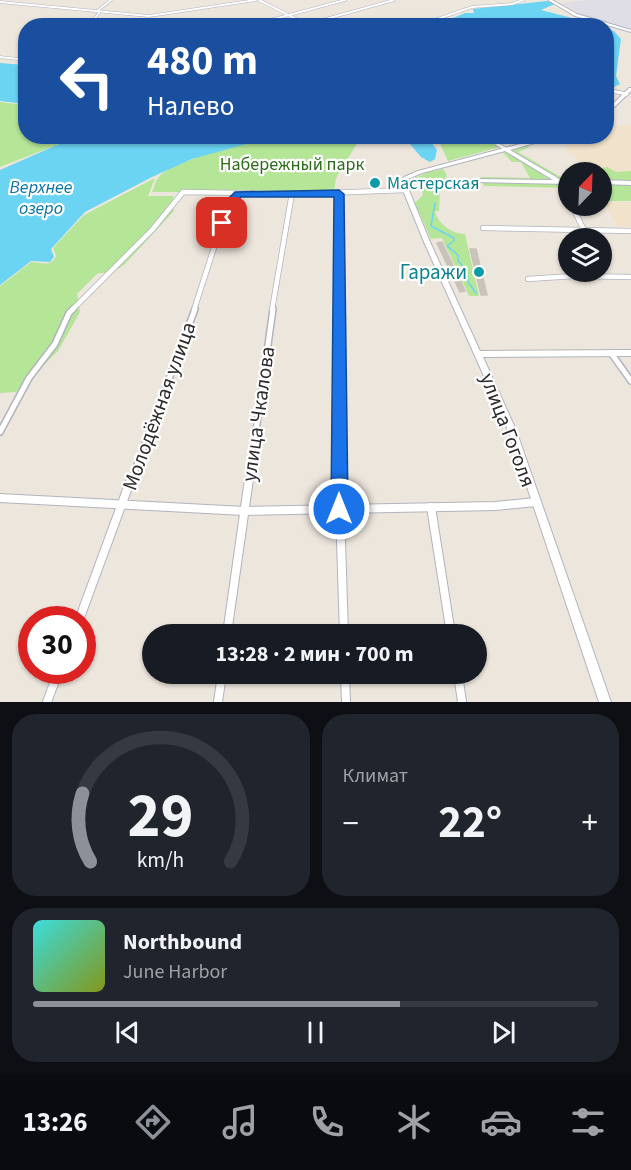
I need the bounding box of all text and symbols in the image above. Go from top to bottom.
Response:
text: 480 m [147,31,258,91]
icon: left [48,42,126,120]
text: Налево [147,87,234,126]
park label: Набережный парк [220,152,364,177]
north arrow [558,162,612,216]
map controls [558,162,612,282]
place label: Мастерская [387,171,479,196]
water label: Верхнее озеро [10,175,73,221]
marker: Мастерская [368,176,382,190]
pin [196,197,247,248]
icon: arrive [205,206,238,239]
button: layers [558,228,612,282]
place label: Гаражи [400,257,467,287]
marker: Гаражи [472,265,486,279]
street label: Молодёжная улица [115,317,203,495]
street label: улица Чкалова [234,344,282,484]
street label: улица Гоголя [472,369,544,491]
position arrow [307,477,371,541]
speed limit sign: 30 [18,606,96,684]
text: 13:28 · 2 мин · 700 m [215,638,414,670]
text: Климат [343,762,408,790]
text: 29 [128,772,194,861]
text: 22° [438,791,502,855]
text: − [343,800,359,847]
text: + [582,800,598,847]
text: km/h [137,845,185,876]
text: Northbound [123,926,242,958]
text: June Harbor [123,958,227,986]
icon: previous [111,1016,144,1049]
icon: pause [299,1016,332,1049]
icon: next [487,1016,520,1049]
icon: directions [132,1101,174,1143]
icon: music [219,1101,261,1143]
icon: phone [306,1101,348,1143]
icon: climate [393,1101,435,1143]
icon: car [480,1101,522,1143]
icon: filters [567,1101,609,1143]
text: 13:26 [22,1103,88,1142]

